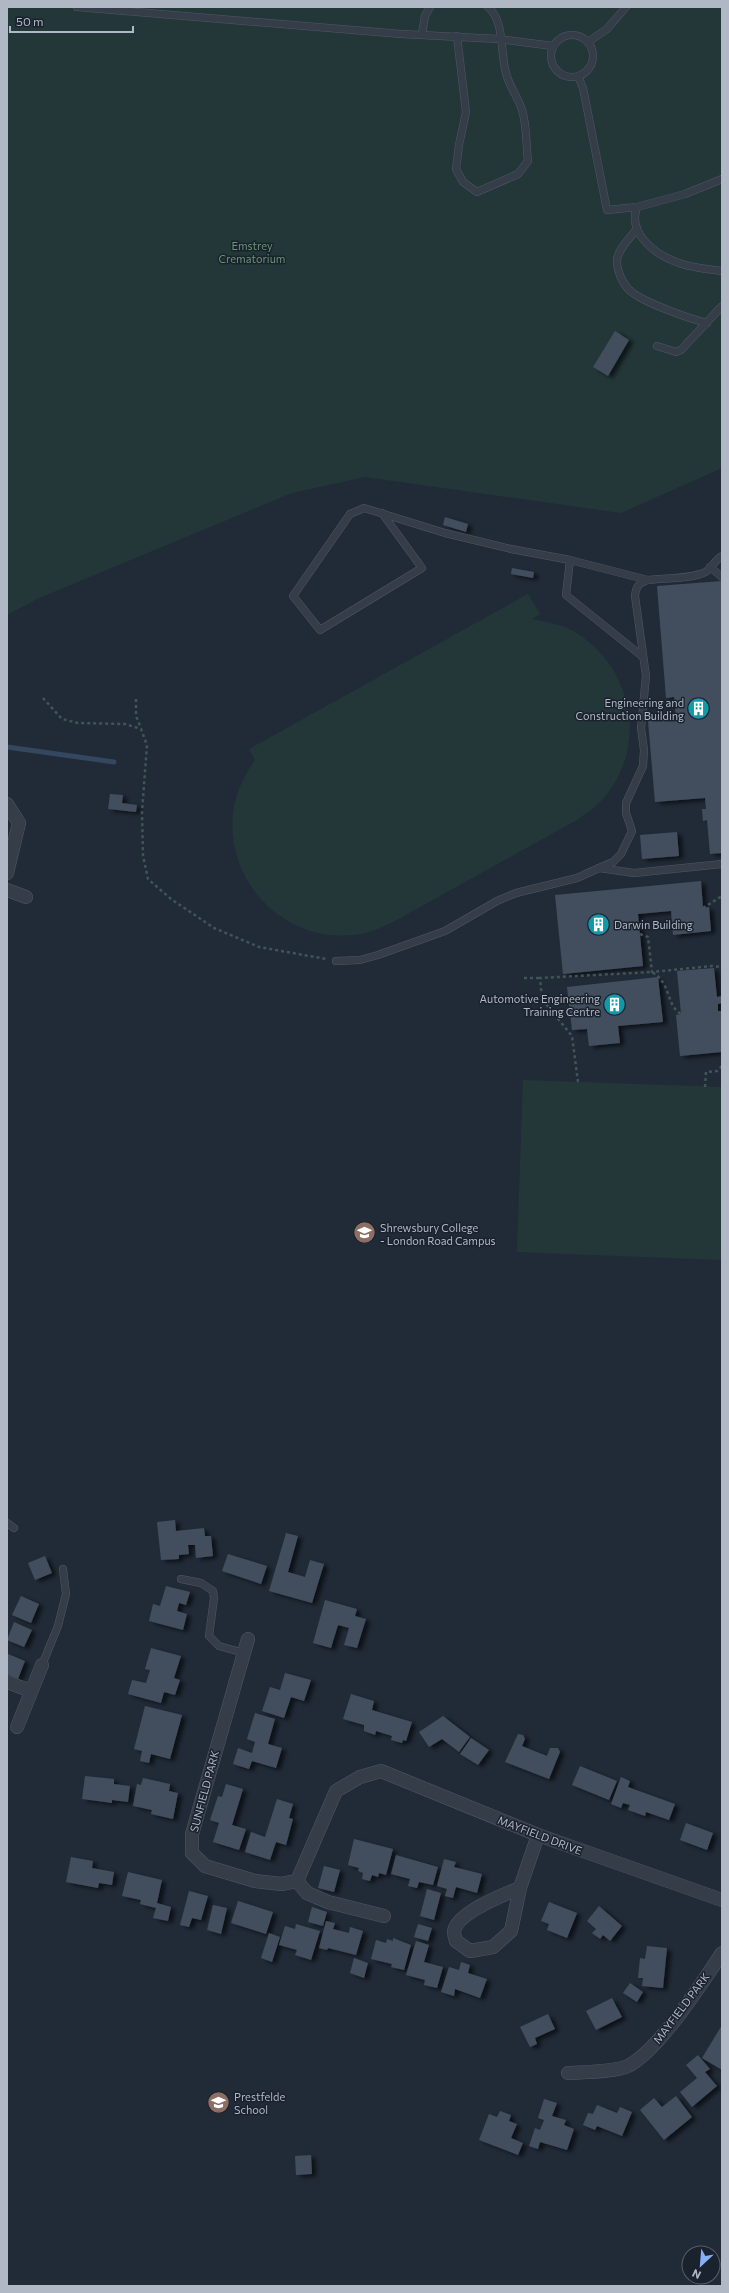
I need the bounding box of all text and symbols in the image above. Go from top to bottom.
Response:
scale bar [10,8,133,34]
text: 50 m [16,14,44,28]
park label: Emstrey Crematorium [219,239,285,265]
building icon: Engineering and Construction Building [686,695,712,721]
place label: Engineering and Construction Building [575,696,684,722]
building icon: Darwin Building [586,911,612,937]
place label: Darwin Building [614,918,693,931]
building icon: Automotive Engineering Training Centre [602,991,628,1017]
place label: Automotive Engineering Training Centre [480,992,600,1018]
school or university icon: Shrewsbury College - London Road Campus [351,1220,377,1246]
place label: Shrewsbury College - London Road Campus [380,1221,496,1247]
street label: SUNFIELD PARK [187,1748,221,1833]
street label: MAYFIELD DRIVE [496,1813,584,1857]
street label: MAYFIELD PARK [650,1969,712,2046]
school or university icon: Prestfelde School [205,2089,231,2115]
place label: Prestfelde School [234,2090,285,2116]
north arrow [681,2245,721,2285]
text: N [690,2267,703,2282]

